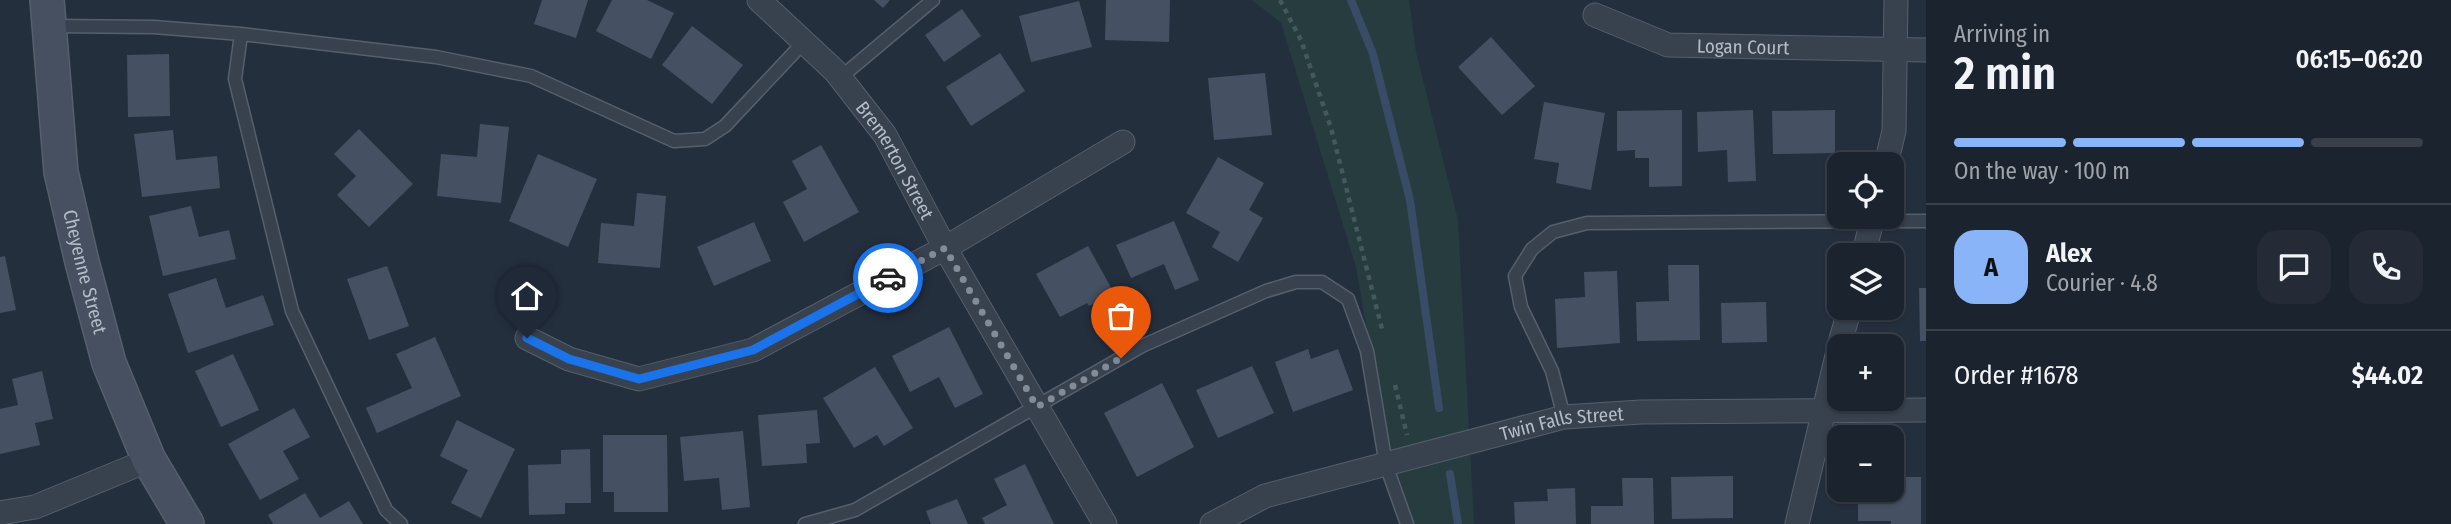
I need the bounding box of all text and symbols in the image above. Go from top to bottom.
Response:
text: Arriving in [1954,20,2050,48]
street label: Logan Court [1697,34,1790,59]
text: 06:15–06:20 [2296,44,2423,75]
text: 2 min [1954,46,2056,101]
street label: Bremerton Street [851,96,939,224]
map controls [1827,152,1904,502]
button: locate [1827,152,1904,229]
text: On the way · 100 m [1954,157,2130,185]
street label: Cheyenne Street [59,207,112,337]
button: chat [2257,230,2331,304]
button: phone [2349,230,2423,304]
text: Alex [2046,238,2092,269]
courier [853,243,923,313]
button: layers [1827,243,1904,320]
text: A [1984,252,1998,283]
icon: car [869,259,907,297]
pin [497,266,557,338]
text: Courier · 4.8 [2046,269,2158,297]
icon: home [508,277,546,315]
pin [1091,286,1151,358]
icon: bag [1102,297,1140,335]
button: + [1827,334,1904,411]
text: Order #1678 [1954,360,2078,391]
text: $44.02 [2352,360,2423,391]
street label: Twin Falls Street [1497,402,1625,445]
button: − [1827,425,1904,502]

